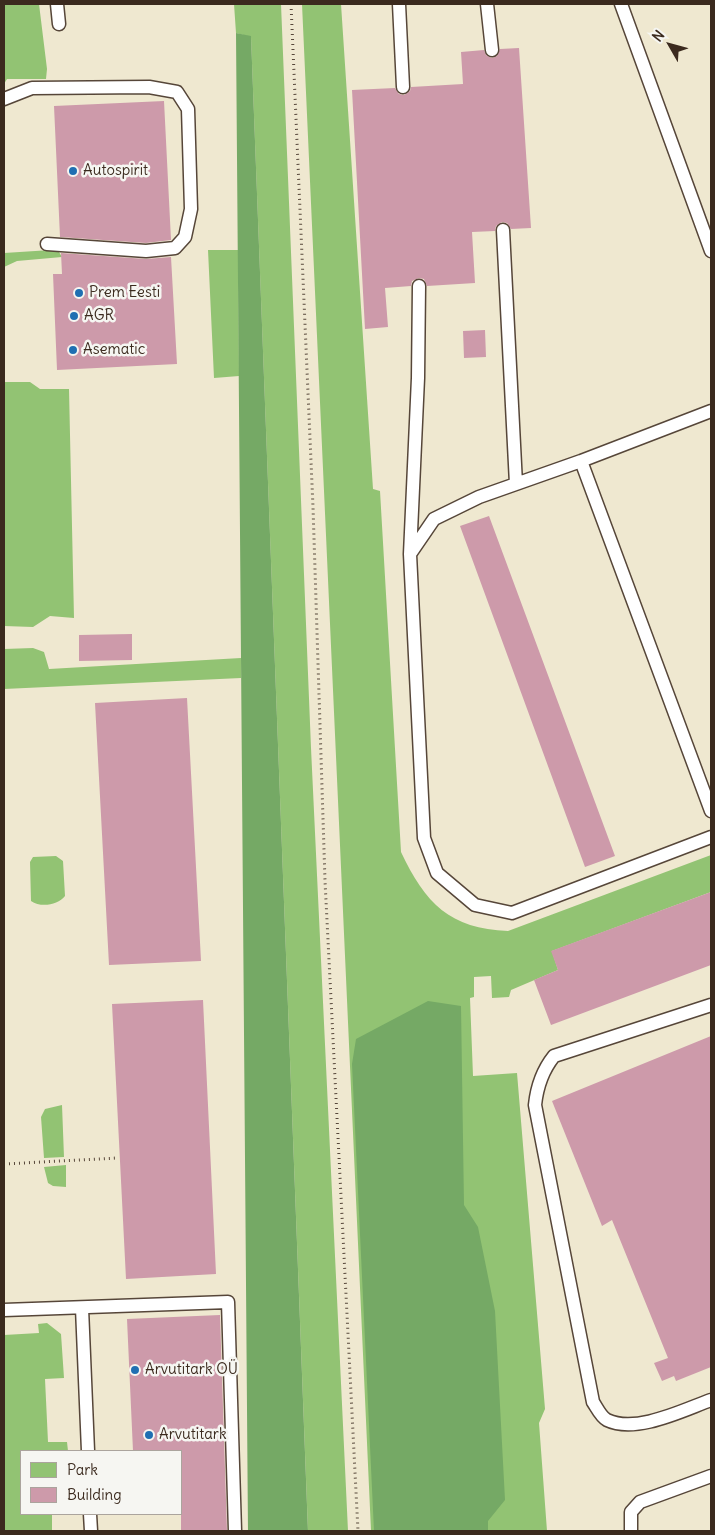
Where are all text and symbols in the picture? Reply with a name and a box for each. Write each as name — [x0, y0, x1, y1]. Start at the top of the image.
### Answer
north arrow — [645, 20, 695, 70]
text: N — [648, 26, 668, 45]
place label: Autospirit — [83, 162, 148, 180]
marker: Autospirit — [67, 165, 79, 177]
place label: Prem Eesti — [89, 284, 160, 302]
marker: Prem Eesti — [73, 287, 85, 299]
place label: AGR — [84, 307, 114, 325]
marker: AGR — [68, 310, 80, 322]
place label: Asematic — [83, 341, 145, 359]
marker: Asematic — [67, 344, 79, 356]
place label: Arvutitark OÜ — [145, 1361, 238, 1379]
marker: Arvutitark OÜ — [129, 1364, 141, 1376]
place label: Arvutitark — [159, 1426, 227, 1444]
marker: Arvutitark — [143, 1429, 155, 1441]
legend — [20, 1450, 182, 1515]
text: Park — [67, 1460, 98, 1479]
text: Building — [67, 1485, 122, 1504]

